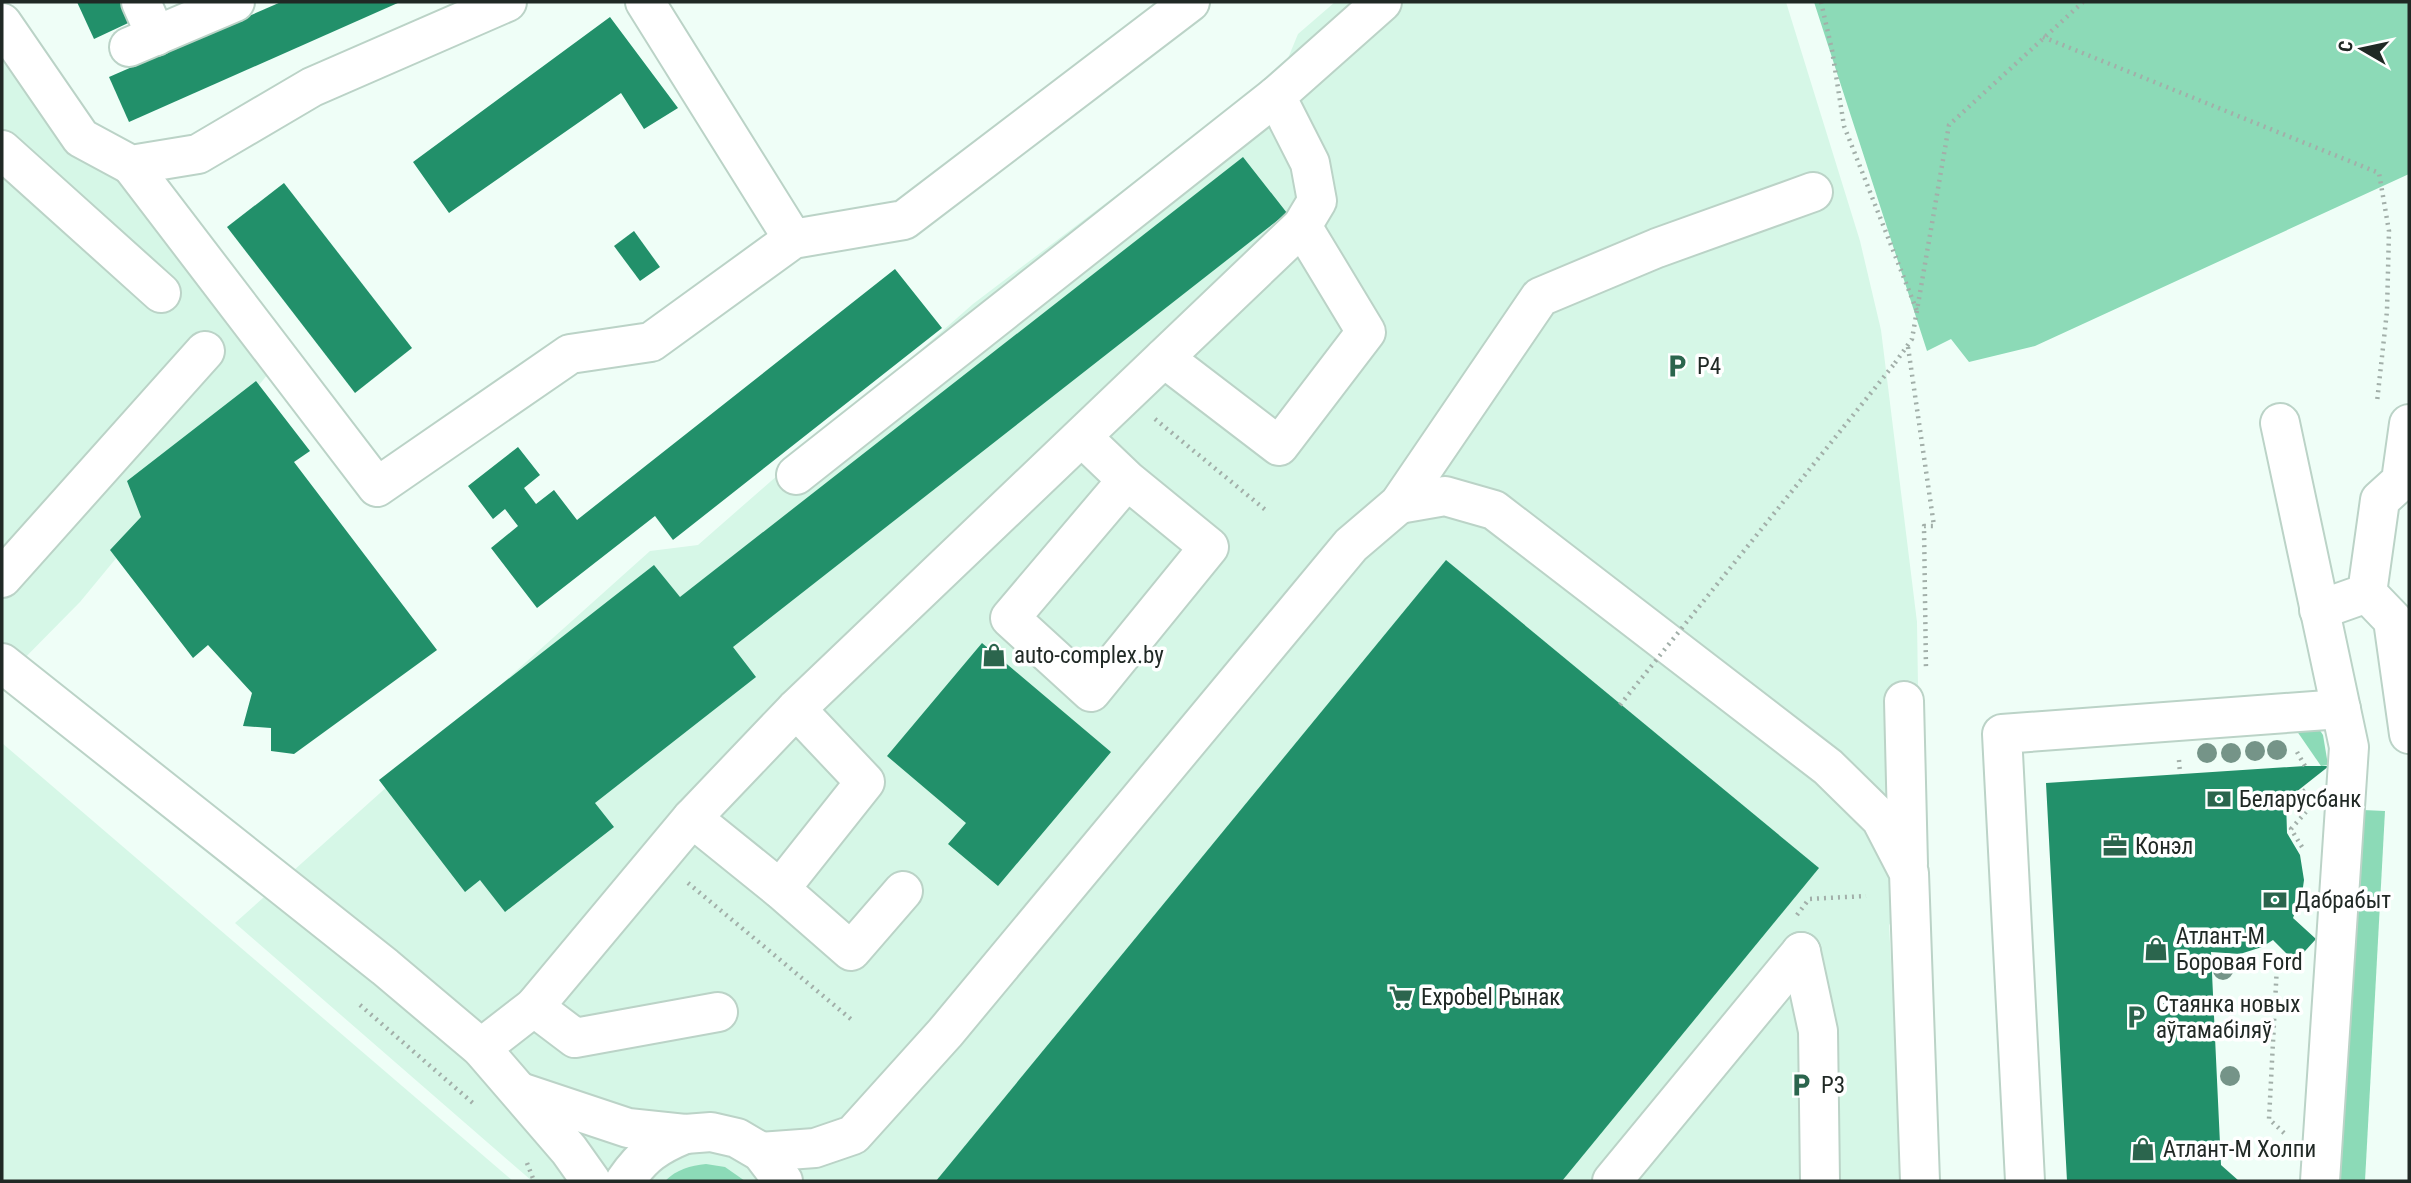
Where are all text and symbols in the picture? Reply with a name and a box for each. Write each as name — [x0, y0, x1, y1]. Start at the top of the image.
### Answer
north arrow — [2327, 14, 2397, 84]
text: С — [2333, 39, 2358, 54]
parking icon: P4 — [1663, 352, 1691, 380]
place label: P4 — [1697, 353, 1721, 380]
shop icon: auto-complex.by — [980, 641, 1008, 669]
place label: auto-complex.by — [1014, 642, 1164, 669]
bank icon: Беларусбанк — [2205, 785, 2233, 813]
place label: Беларусбанк — [2239, 786, 2361, 813]
office icon: Конэл — [2101, 832, 2129, 860]
place label: Конэл — [2135, 833, 2193, 860]
bank icon: Дабрабыт — [2261, 886, 2289, 914]
place label: Дабрабыт — [2295, 887, 2391, 914]
place label: Атлант-М Боровая Ford — [2176, 923, 2303, 976]
shop icon: Атлант-М Боровая Ford — [2142, 935, 2170, 963]
supermarket icon: Expobel Рынак — [1387, 983, 1415, 1011]
place label: Expobel Рынак — [1421, 984, 1560, 1011]
place label: Стаянка новых аўтамабіляў — [2156, 991, 2300, 1044]
parking icon: Стаянка новых аўтамабіляў — [2122, 1003, 2150, 1031]
parking icon: P3 — [1787, 1071, 1815, 1099]
place label: P3 — [1821, 1072, 1845, 1099]
shop icon: Атлант-М Холпи — [2129, 1135, 2157, 1163]
place label: Атлант-М Холпи — [2163, 1136, 2316, 1163]

